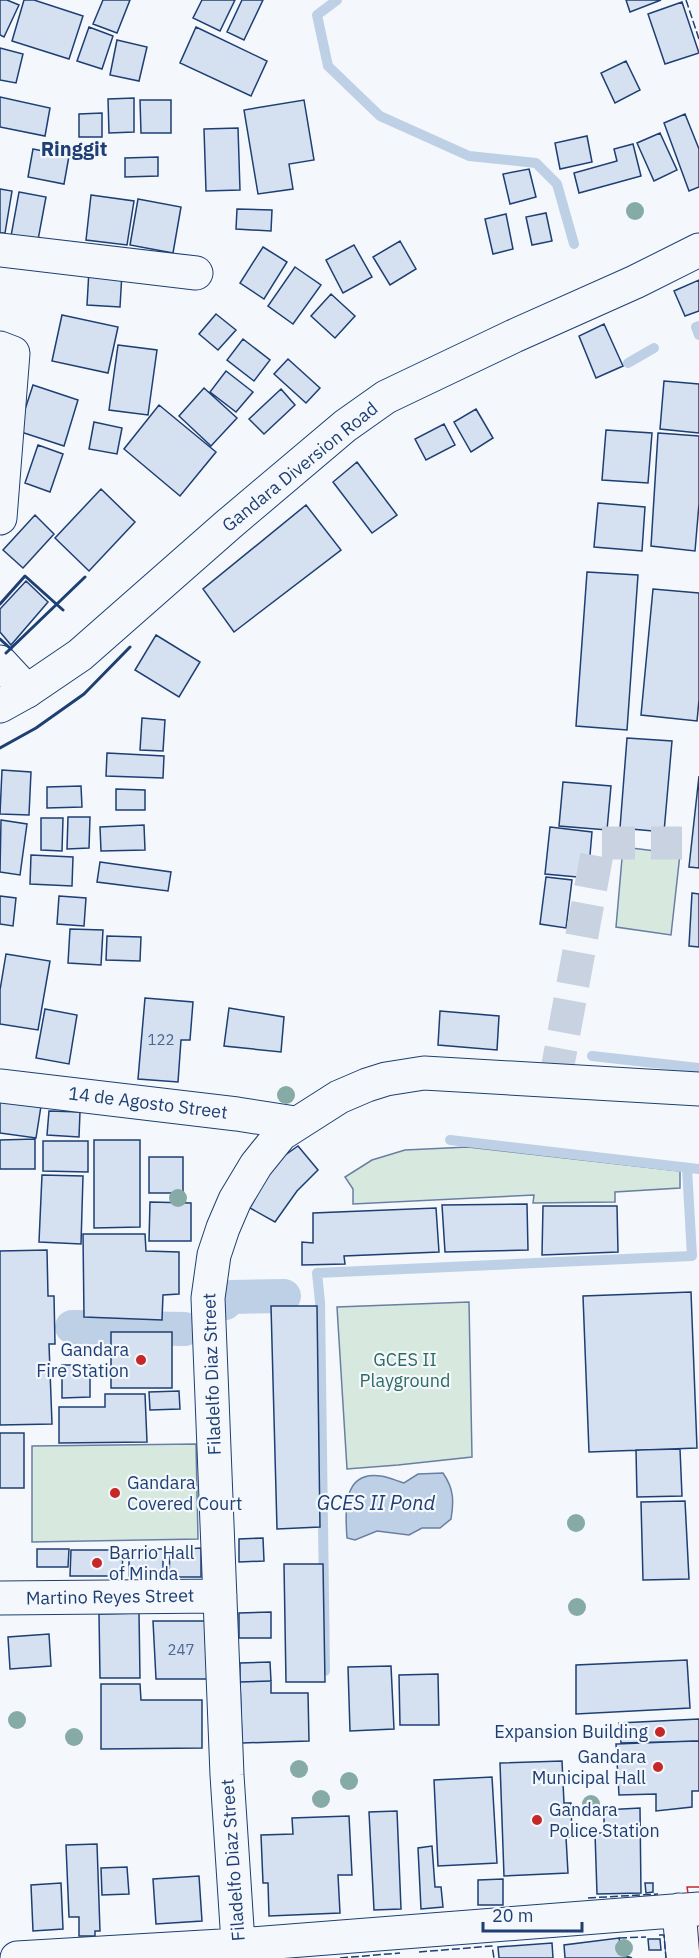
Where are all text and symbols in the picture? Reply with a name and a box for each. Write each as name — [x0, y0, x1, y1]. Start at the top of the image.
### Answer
district label: Ringgit — [41, 135, 107, 162]
street label: Gandara Diversion Road — [217, 397, 382, 537]
house number: 122 — [147, 1030, 175, 1049]
street label: 14 de Agosto Street — [67, 1081, 229, 1124]
street label: Filadelfo Diaz Street — [197, 1292, 226, 1456]
place label: Gandara Fire Station — [36, 1338, 129, 1382]
park label: GCES II Playground — [360, 1348, 450, 1392]
marker: Gandara Fire Station — [134, 1353, 148, 1367]
place label: Gandara Covered Court — [127, 1471, 242, 1515]
marker: Gandara Covered Court — [108, 1486, 122, 1500]
water label: GCES II Pond — [317, 1489, 436, 1516]
place label: Barrio Hall of Minda — [109, 1541, 195, 1585]
marker: Barrio Hall of Minda — [90, 1556, 104, 1570]
street label: Martino Reyes Street — [26, 1584, 194, 1609]
house number: 247 — [167, 1640, 195, 1659]
place label: Expansion Building — [494, 1720, 648, 1743]
marker: Expansion Building — [653, 1725, 667, 1739]
place label: Gandara Municipal Hall — [532, 1745, 646, 1789]
marker: Gandara Municipal Hall — [651, 1760, 665, 1774]
street label: Filadelfo Diaz Street — [215, 1778, 250, 1942]
place label: Gandara Police Station — [549, 1798, 660, 1842]
marker: Gandara Police Station — [530, 1813, 544, 1827]
scale bar — [483, 1895, 582, 1933]
text: 20 m — [492, 1904, 534, 1927]

